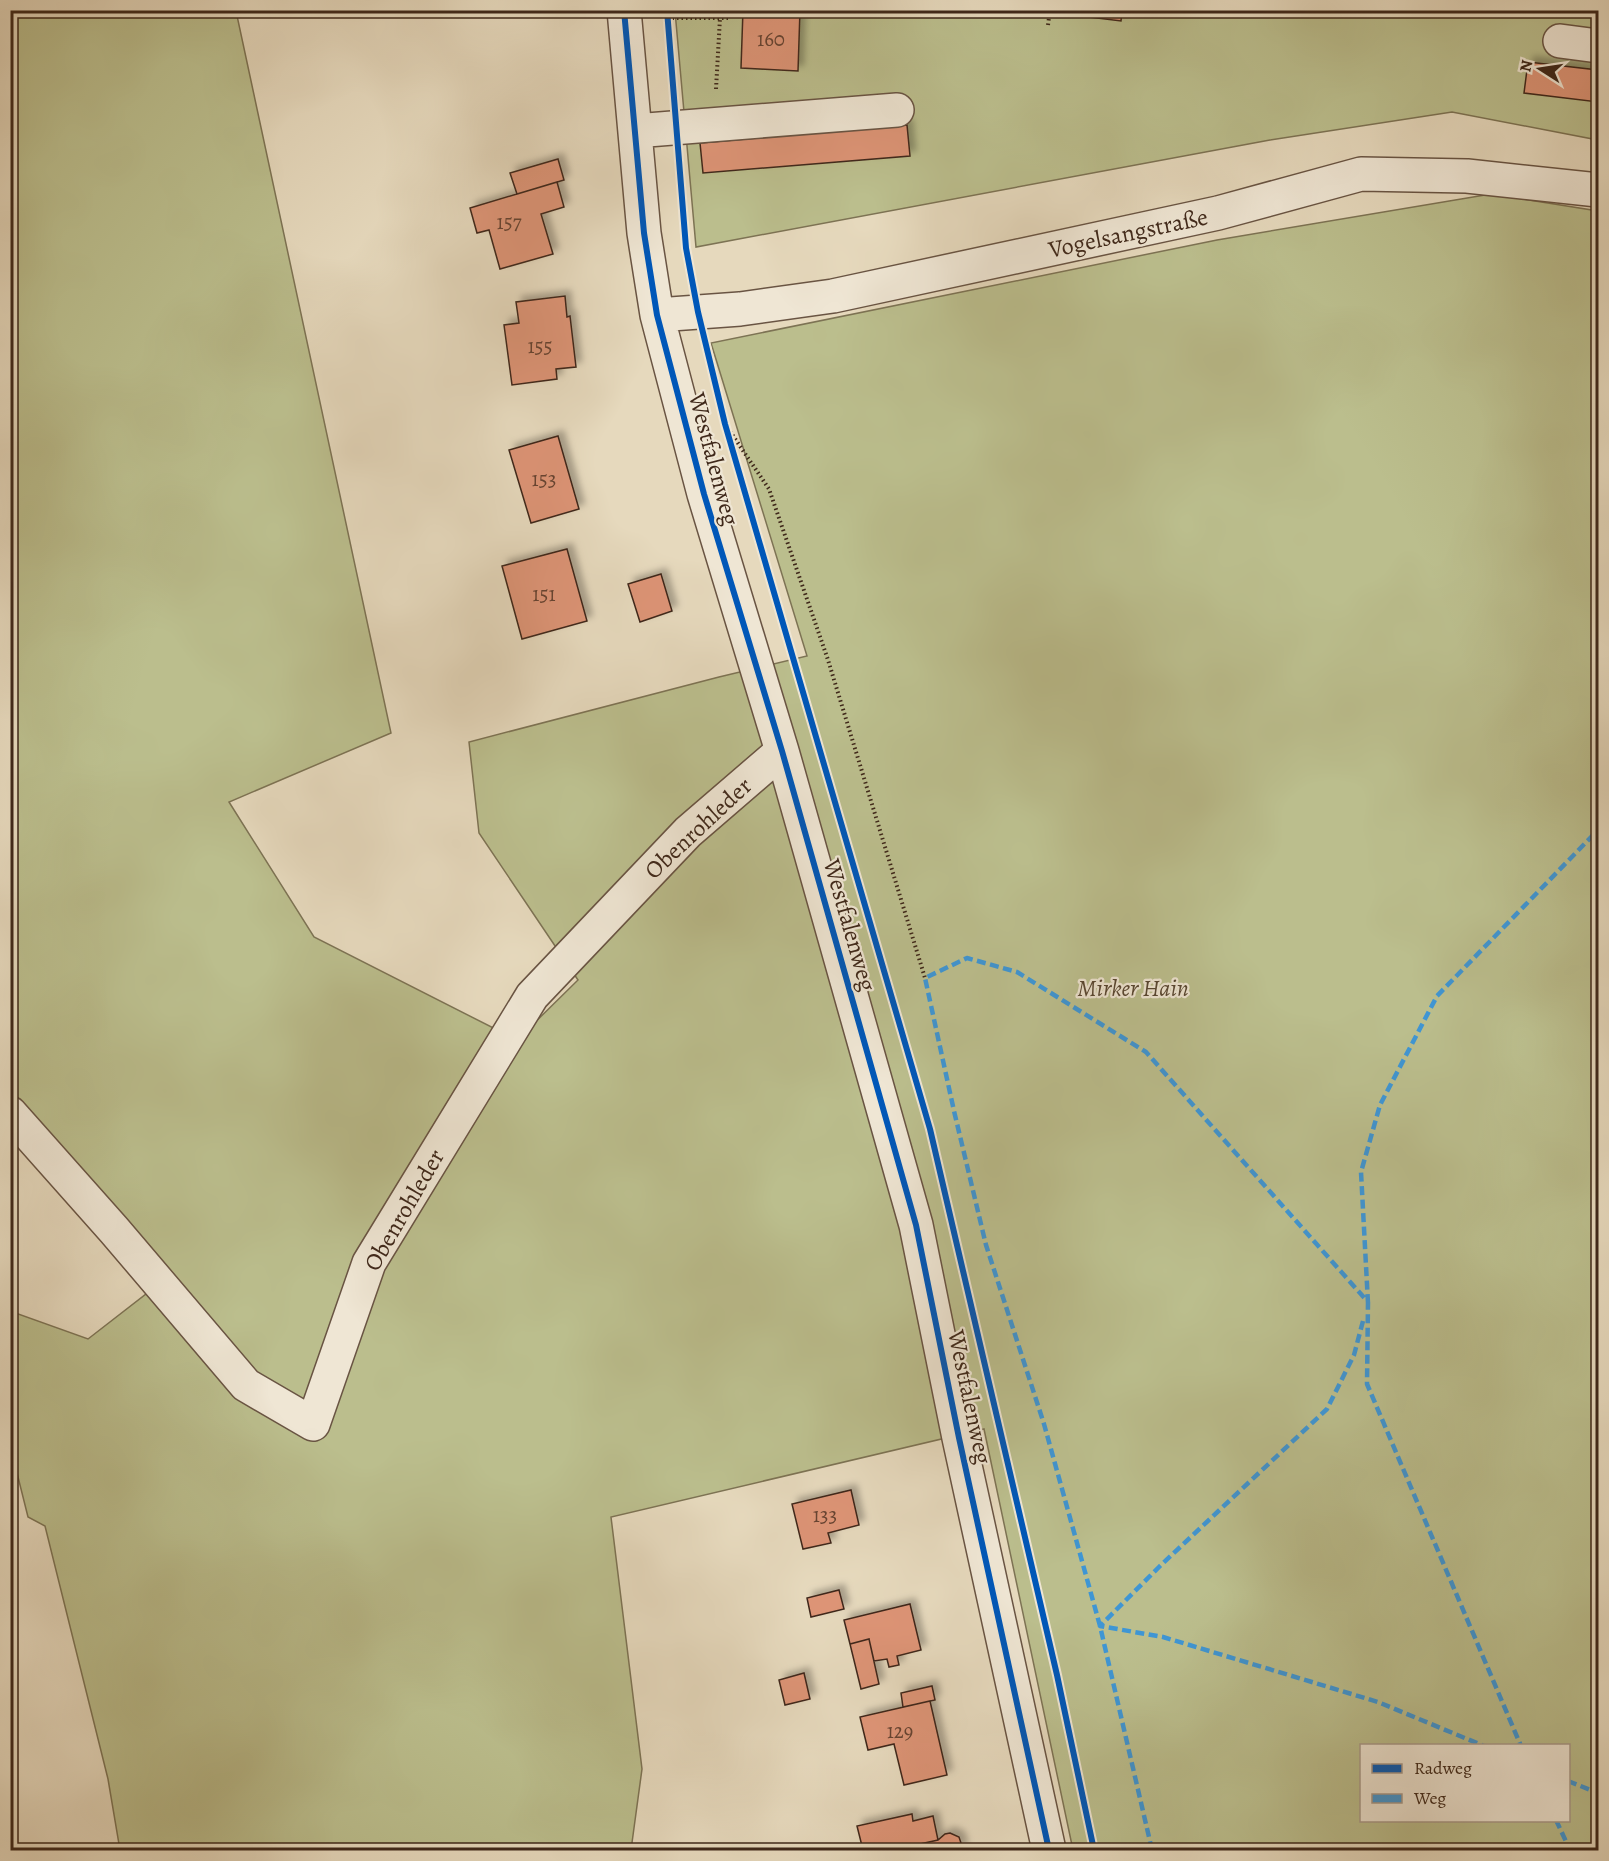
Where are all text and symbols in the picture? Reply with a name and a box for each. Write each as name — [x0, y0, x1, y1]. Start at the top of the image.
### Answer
house number: 160 — [757, 25, 785, 53]
north arrow — [1510, 39, 1570, 99]
text: N — [1514, 58, 1538, 74]
street label: Vogelsangstraße — [1044, 201, 1211, 266]
house number: 157 — [496, 208, 522, 236]
house number: 155 — [527, 332, 553, 360]
street label: Westfalenweg — [681, 388, 747, 529]
house number: 153 — [532, 465, 556, 493]
house number: 151 — [532, 580, 556, 608]
street label: Obenrohleder — [637, 770, 759, 886]
street label: Westfalenweg — [816, 854, 884, 995]
park label: Mirker Hain — [1077, 972, 1189, 1004]
street label: Obenrohleder — [356, 1143, 452, 1277]
street label: Westfalenweg — [940, 1326, 1000, 1467]
house number: 133 — [813, 1501, 837, 1529]
house number: 129 — [887, 1717, 913, 1745]
legend — [1360, 1744, 1570, 1822]
text: Radweg — [1414, 1756, 1472, 1780]
text: Weg — [1413, 1786, 1446, 1810]

